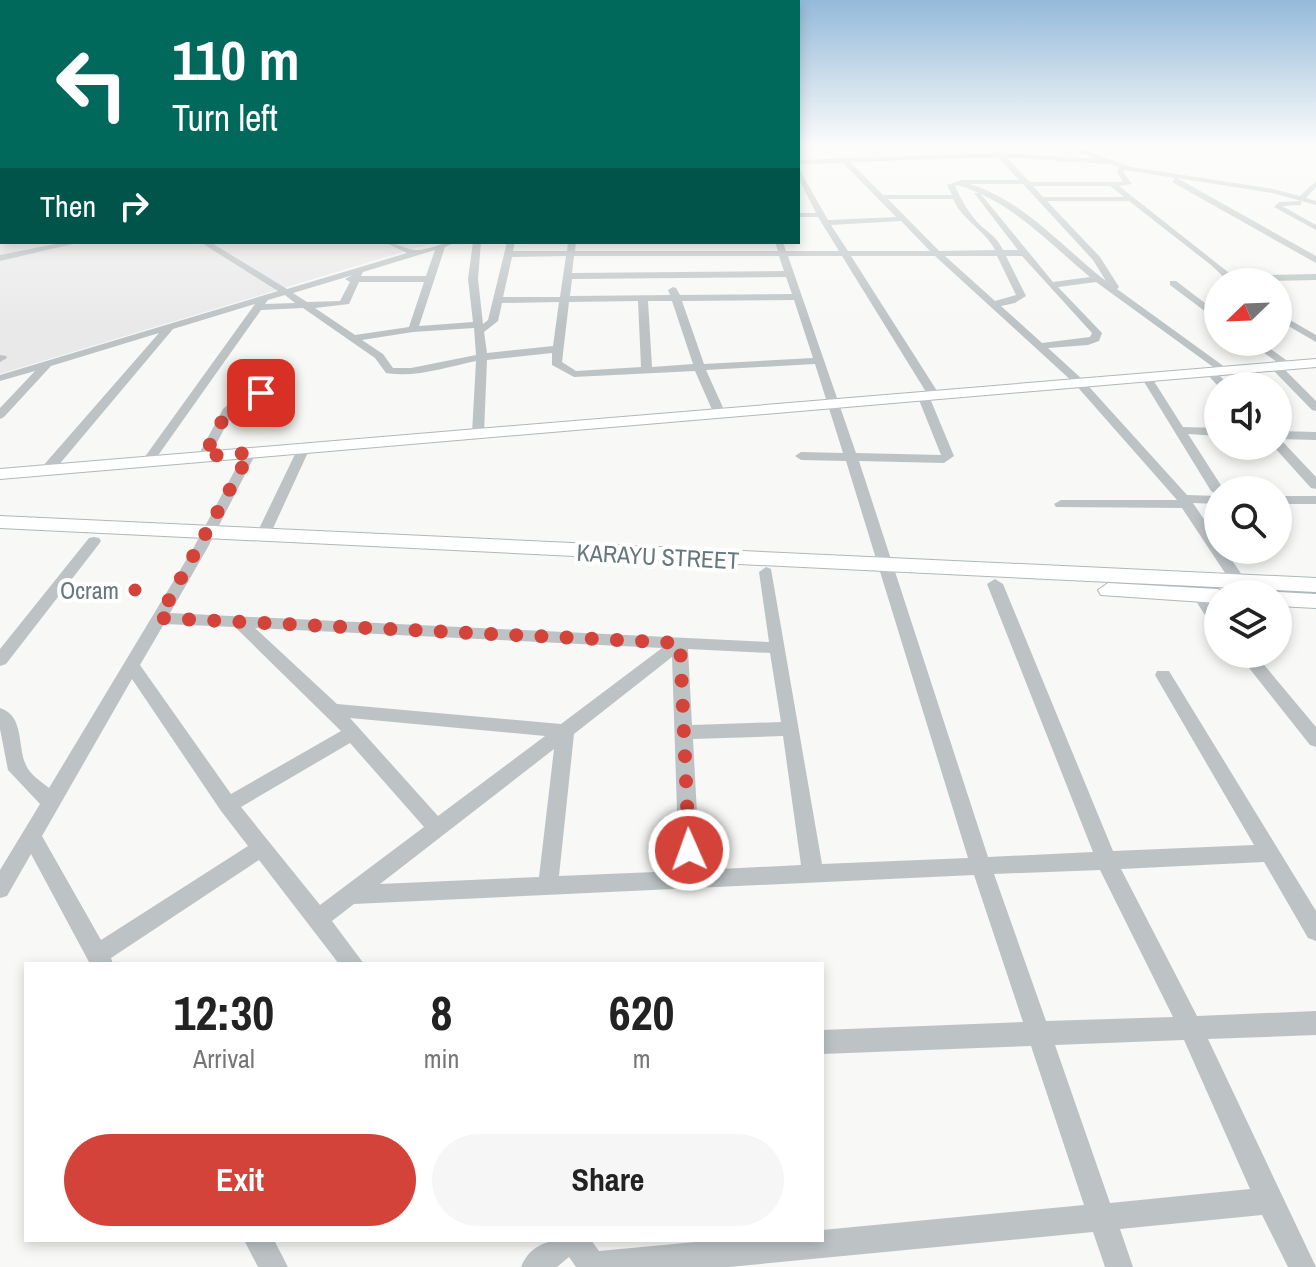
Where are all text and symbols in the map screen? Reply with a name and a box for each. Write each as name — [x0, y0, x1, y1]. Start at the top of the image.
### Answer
text: 110 m — [172, 22, 300, 97]
icon: left — [40, 32, 144, 136]
text: Turn left — [172, 94, 278, 142]
icon: right — [112, 184, 156, 228]
text: Then — [40, 186, 96, 226]
north arrow — [1204, 268, 1292, 356]
map controls — [1204, 268, 1292, 668]
pin — [227, 359, 295, 427]
icon: arrive — [239, 371, 283, 415]
button: sound — [1204, 372, 1292, 460]
button: search — [1204, 476, 1292, 564]
street label: KARAYU STREET — [576, 536, 740, 576]
place label: Ocram — [60, 574, 119, 606]
button: layers — [1204, 580, 1292, 668]
marker: Ocram — [126, 581, 144, 599]
position arrow — [647, 808, 731, 892]
text: 12:30 — [174, 980, 274, 1045]
text: 8 — [431, 980, 452, 1045]
text: 620 — [609, 980, 674, 1045]
text: Arrival — [193, 1041, 255, 1076]
text: min — [424, 1041, 459, 1076]
text: m — [633, 1041, 651, 1076]
button: Exit — [64, 1134, 416, 1226]
button: Share — [432, 1134, 784, 1226]

